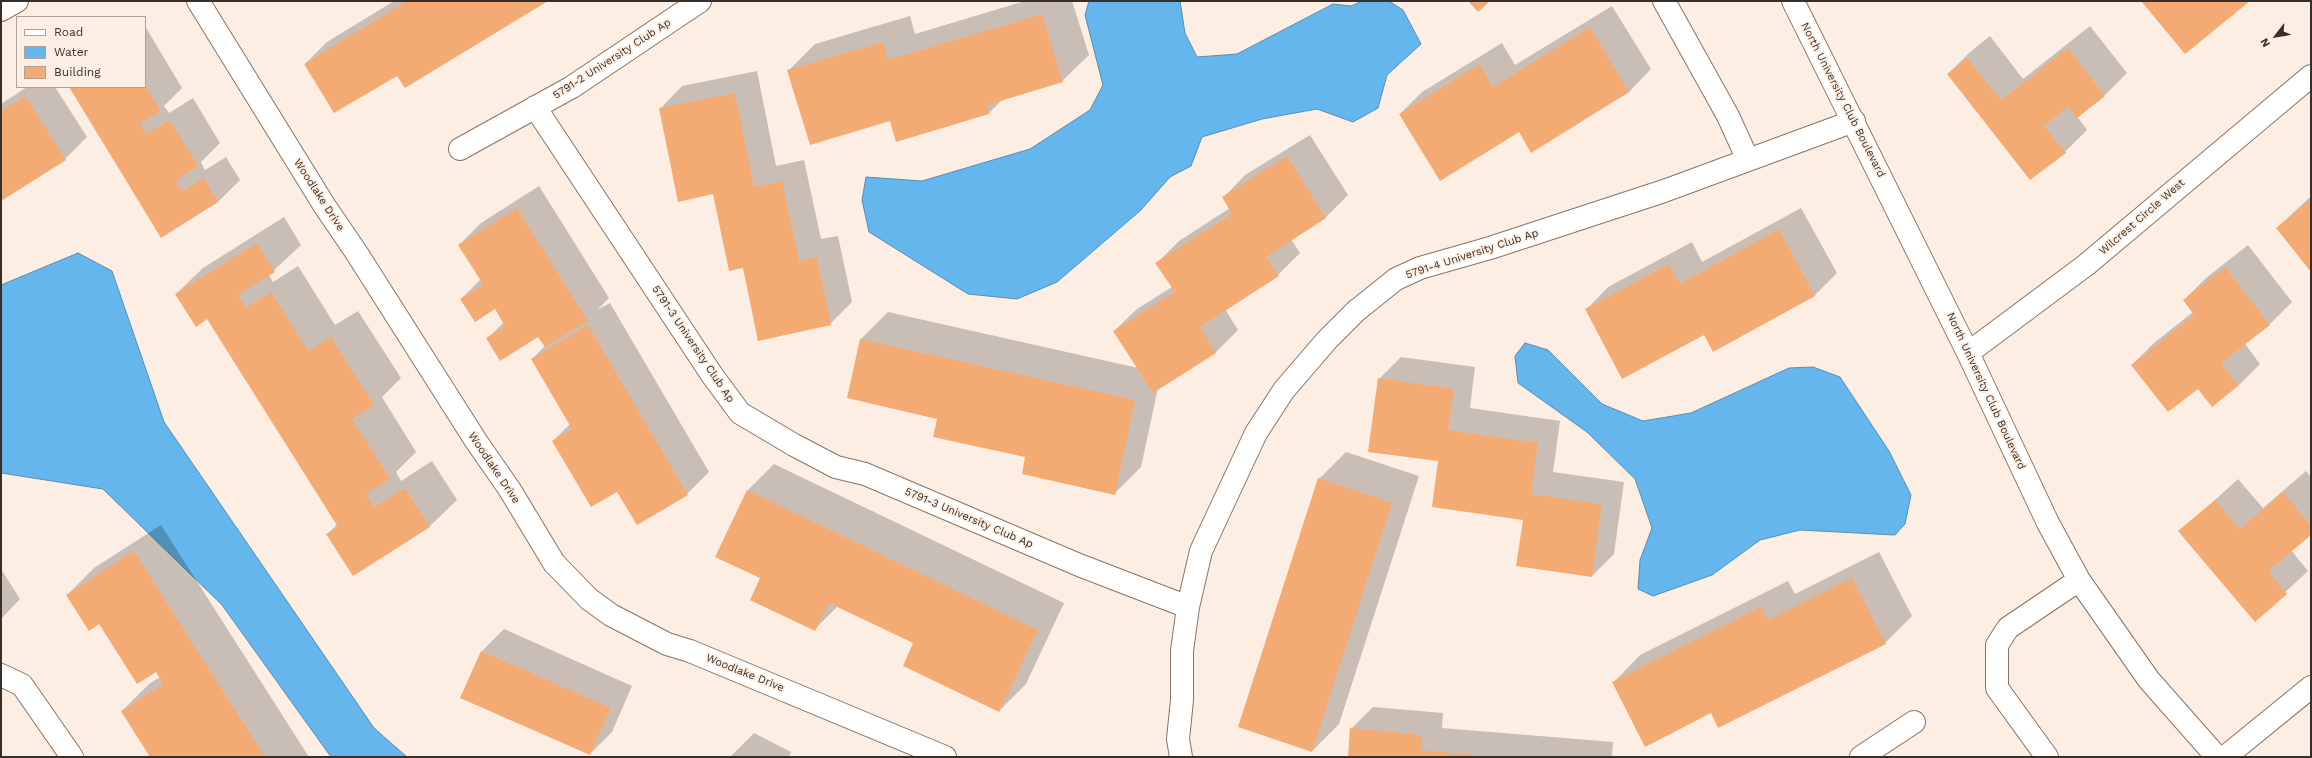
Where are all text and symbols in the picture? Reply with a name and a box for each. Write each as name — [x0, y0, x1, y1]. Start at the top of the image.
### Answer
legend — [16, 16, 146, 88]
street label: 5791-2 University Club Ap — [551, 16, 673, 102]
north arrow — [2256, 16, 2296, 56]
street label: North University Club Boulevard — [1798, 20, 1888, 180]
text: Road — [54, 25, 83, 39]
text: N — [2258, 36, 2273, 49]
text: Water — [54, 45, 88, 59]
text: Building — [54, 65, 101, 79]
street label: Woodlake Drive — [291, 156, 347, 234]
street label: Wilcrest Circle West — [2096, 176, 2188, 258]
street label: 5791-4 University Club Ap — [1404, 226, 1540, 282]
street label: 5791-3 University Club Ap — [649, 283, 737, 405]
street label: North University Club Boulevard — [1944, 310, 2028, 472]
street label: Woodlake Drive — [465, 430, 523, 506]
street label: 5791-3 University Club Ap — [903, 485, 1035, 551]
street label: Woodlake Drive — [704, 651, 786, 695]

